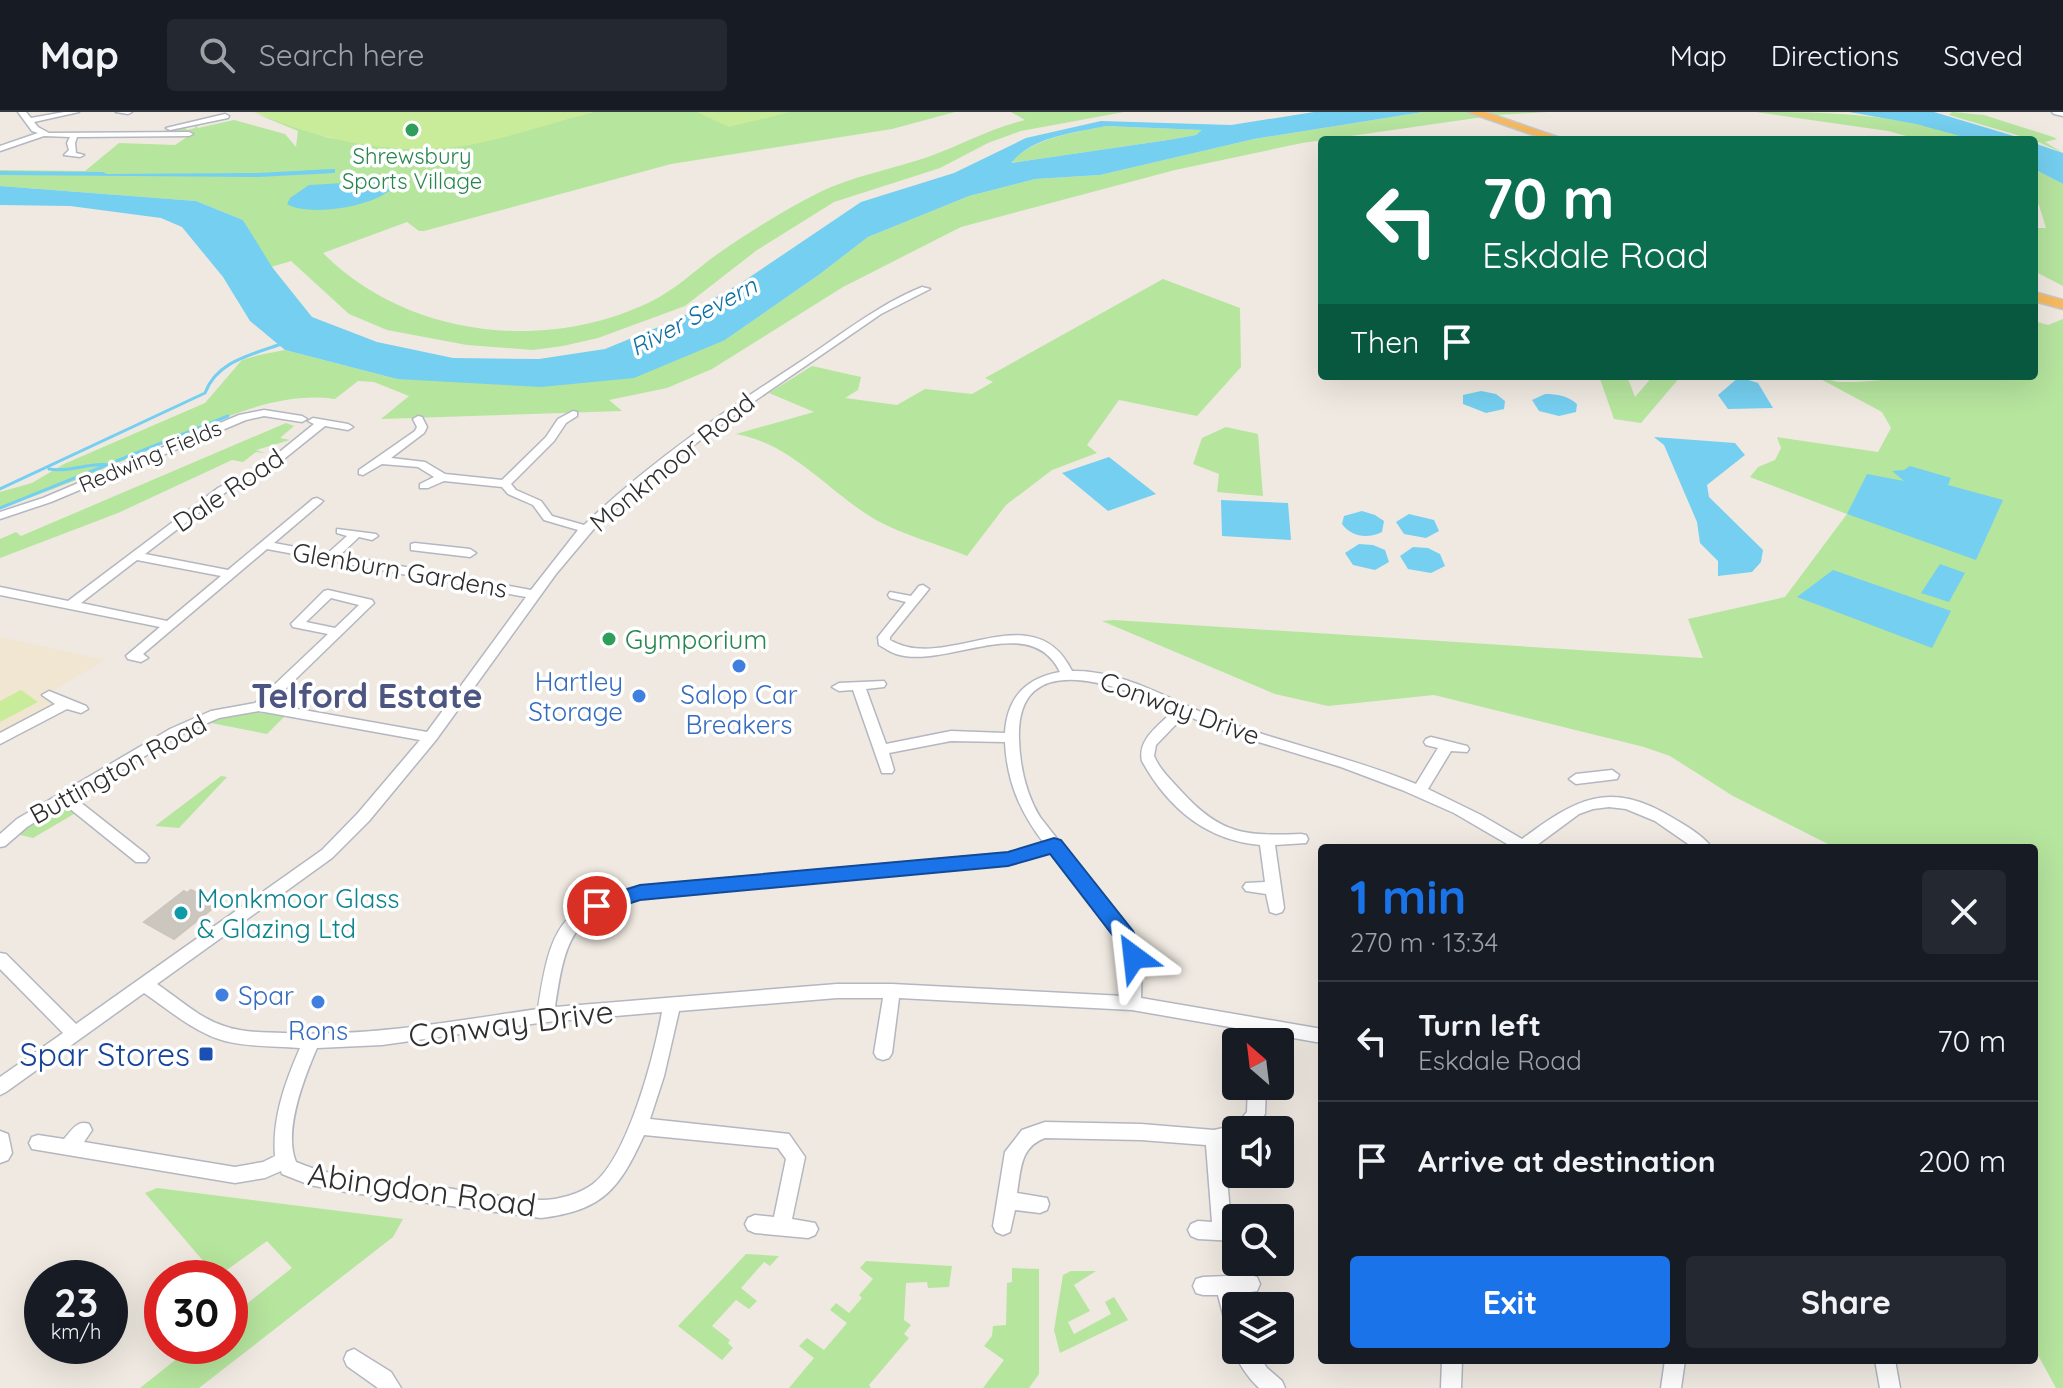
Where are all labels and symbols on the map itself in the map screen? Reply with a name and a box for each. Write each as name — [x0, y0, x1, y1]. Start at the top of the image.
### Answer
marker: Shrewsbury Sports Village — [403, 121, 421, 139]
place label: Shrewsbury Sports Village — [342, 142, 482, 195]
water label: River Severn — [624, 270, 763, 362]
street label: Monkmoor Road — [583, 385, 761, 539]
street label: Redwing Fields — [74, 413, 226, 499]
street label: Dale Road — [166, 441, 290, 539]
street label: Glenburn Gardens — [290, 535, 510, 605]
place label: Gymporium — [625, 623, 767, 656]
marker: Gymporium — [600, 630, 618, 648]
marker: Salop Car Breakers — [730, 657, 748, 675]
street label: Conway Drive — [1096, 664, 1264, 752]
place label: Hartley Storage — [528, 665, 623, 728]
district label: Telford Estate — [251, 674, 483, 717]
place label: Salop Car Breakers — [680, 678, 798, 741]
marker: Hartley Storage — [630, 687, 648, 705]
street label: Buttington Road — [24, 707, 212, 831]
pin — [563, 872, 631, 940]
place label: Monkmoor Glass & Glazing Ltd — [197, 882, 400, 945]
marker: Monkmoor Glass & Glazing Ltd — [172, 904, 190, 922]
position arrow — [1092, 915, 1176, 999]
place label: Spar — [238, 979, 294, 1012]
marker: Spar — [213, 986, 231, 1004]
street label: Conway Drive — [406, 991, 616, 1055]
marker: Rons — [309, 993, 327, 1011]
place label: Rons — [288, 1014, 348, 1047]
north arrow — [1222, 1028, 1294, 1100]
place label: Spar Stores — [19, 1034, 190, 1074]
marker: Spar Stores — [197, 1045, 215, 1063]
street label: Abingdon Road — [305, 1153, 539, 1225]
speed limit sign: 30 — [144, 1260, 248, 1364]

